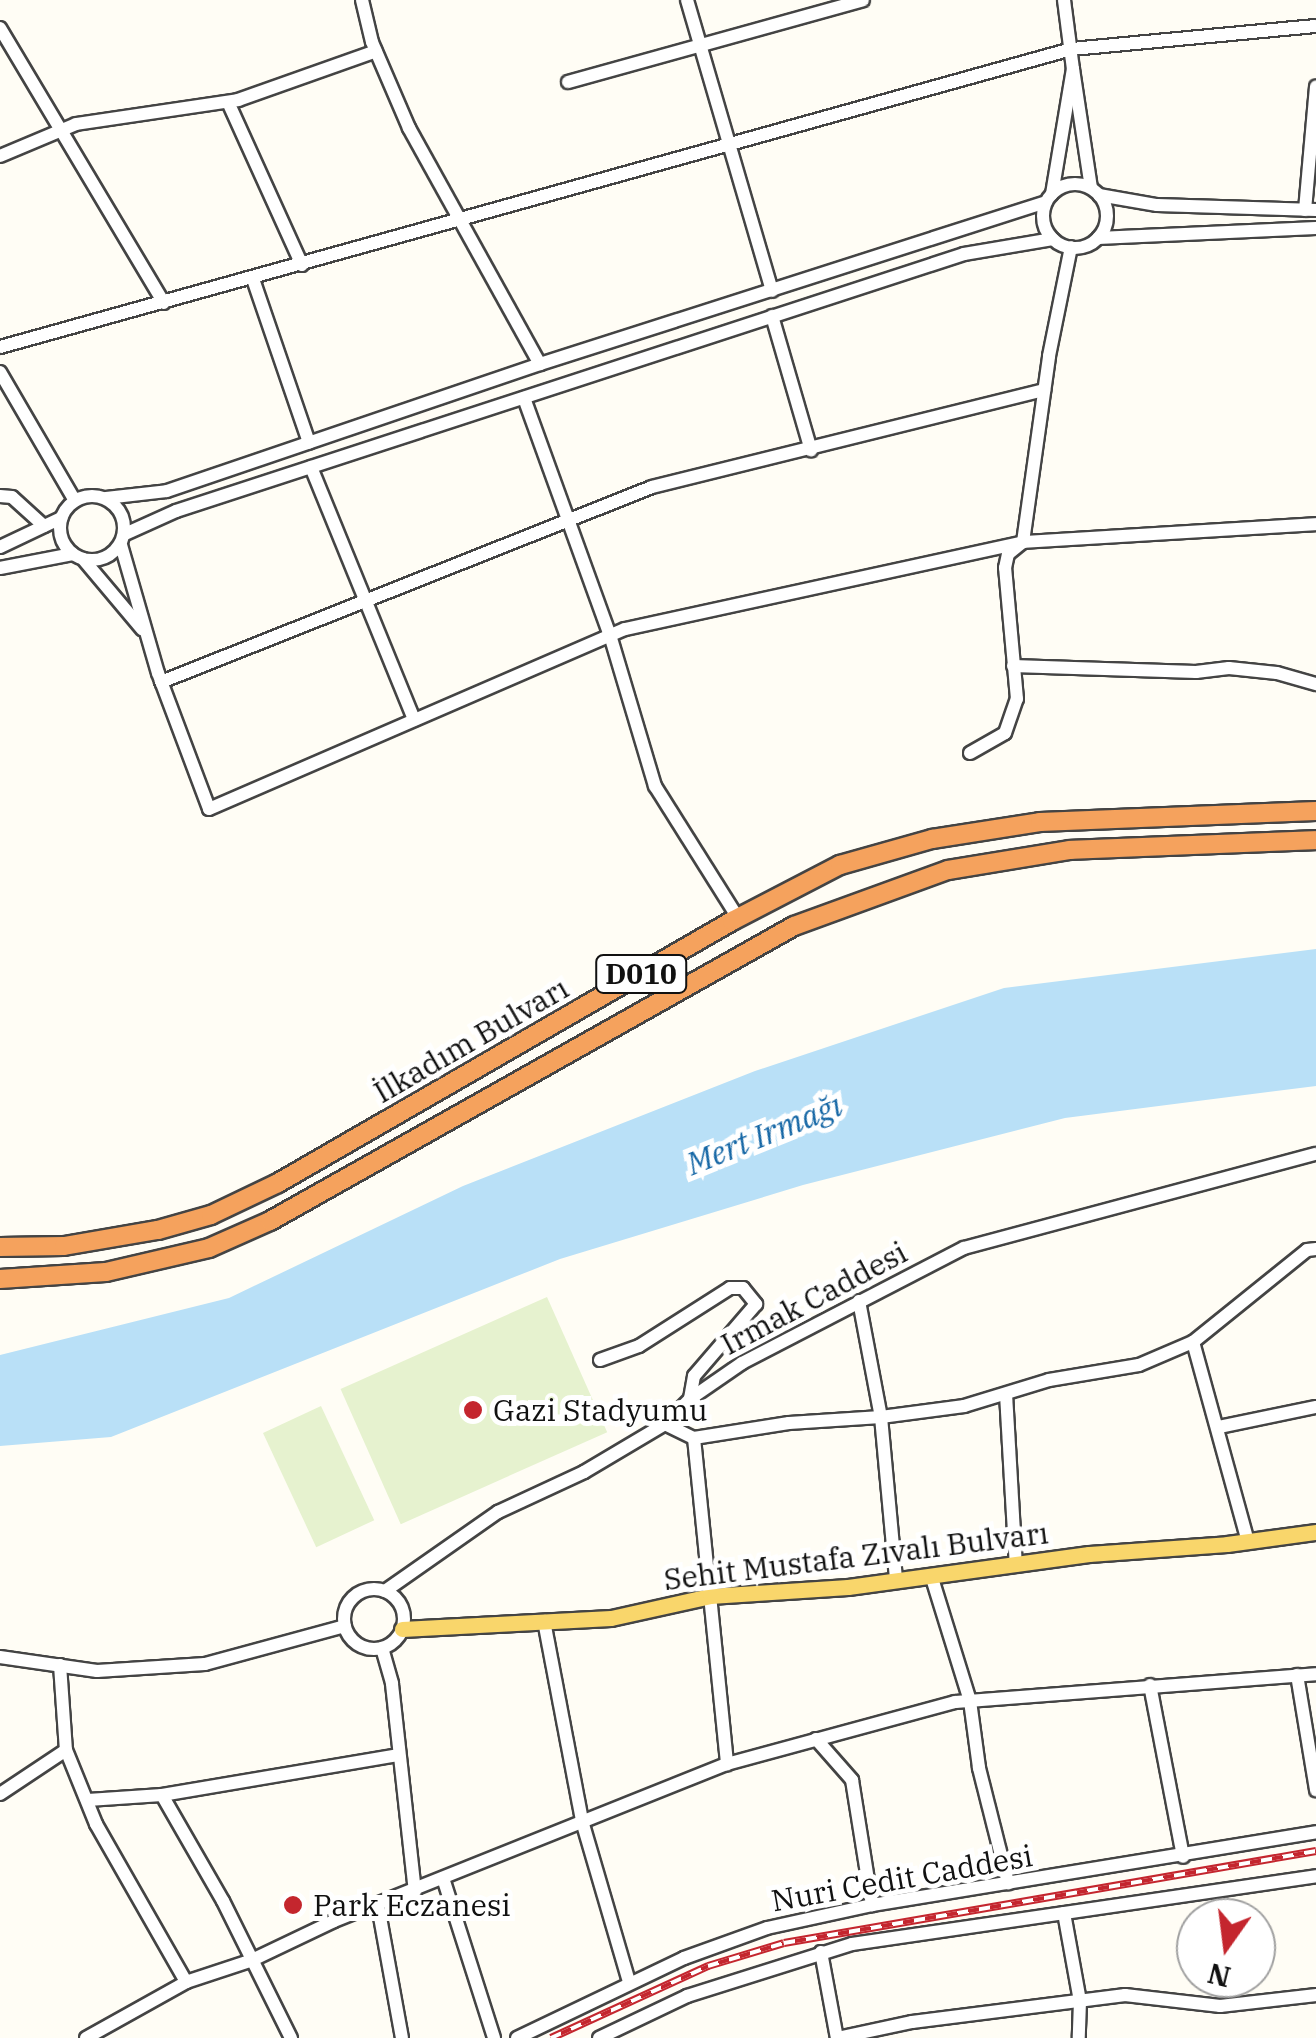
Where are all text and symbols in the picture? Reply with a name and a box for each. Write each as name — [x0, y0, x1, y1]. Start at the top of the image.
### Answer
road number: D010 — [594, 951, 688, 997]
street label: İlkadım Bulvarı — [367, 970, 575, 1110]
water label: Mert Irmağı — [680, 1085, 848, 1183]
street label: Irmak Caddesi — [715, 1234, 913, 1362]
place label: Gazi Stadyumu — [493, 1392, 708, 1428]
marker: Gazi Stadyumu — [462, 1399, 484, 1421]
street label: Sehit Mustafa Zıvalı Bulvarı — [662, 1515, 1050, 1597]
street label: Nuri Cedit Caddesi — [769, 1837, 1035, 1919]
place label: Park Eczanesi — [313, 1887, 511, 1923]
marker: Park Eczanesi — [282, 1894, 304, 1916]
north arrow — [1176, 1898, 1276, 1998]
text: N — [1204, 1955, 1234, 1996]

